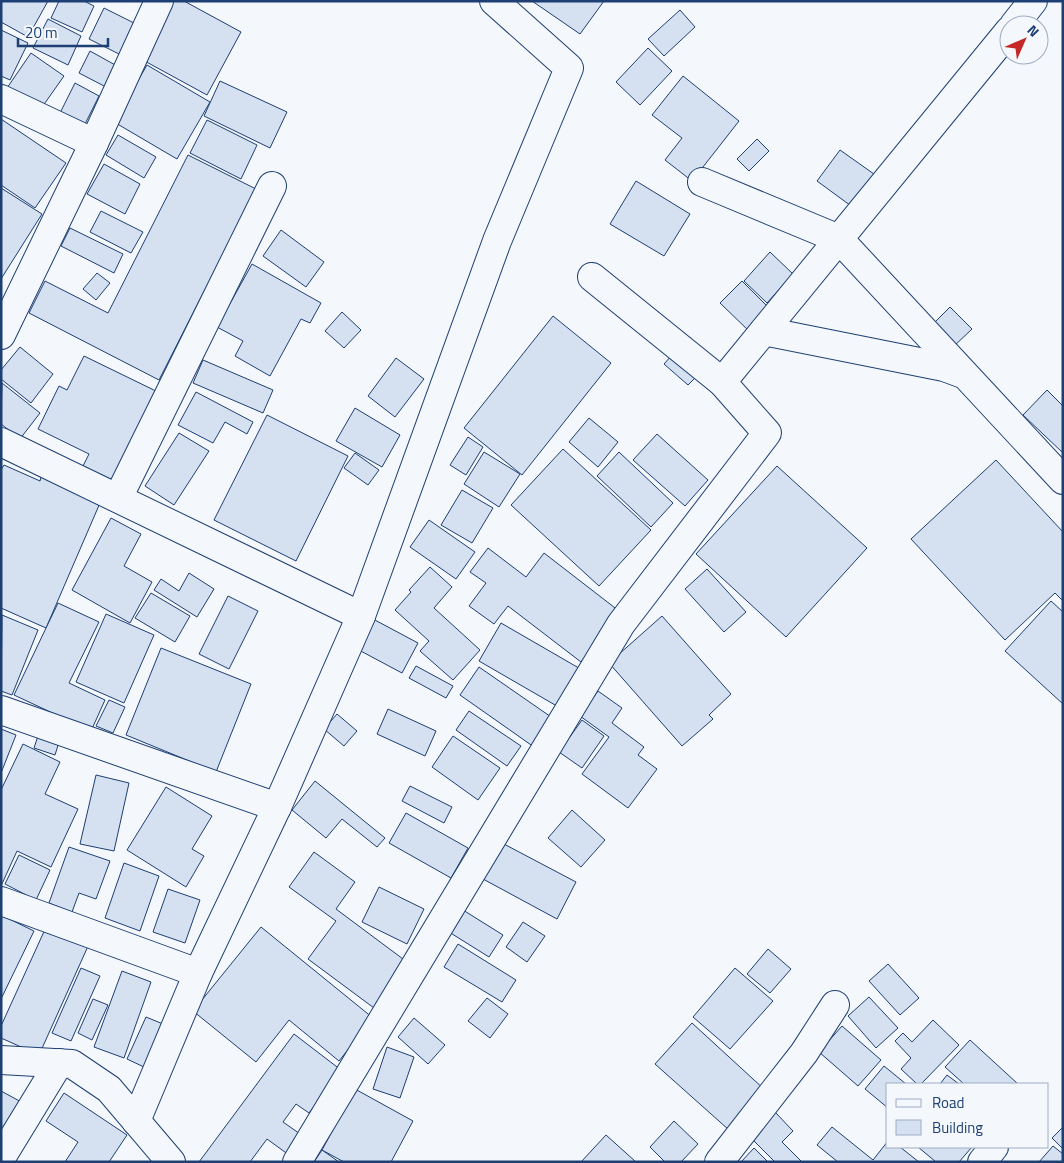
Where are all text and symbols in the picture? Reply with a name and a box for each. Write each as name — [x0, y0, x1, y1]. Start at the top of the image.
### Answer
scale bar — [18, 15, 108, 47]
north arrow — [999, 15, 1049, 65]
text: N — [1023, 20, 1044, 41]
text: 20 m — [25, 21, 58, 44]
legend — [886, 1083, 1049, 1148]
text: Road — [932, 1091, 964, 1114]
text: Building — [932, 1116, 983, 1139]

